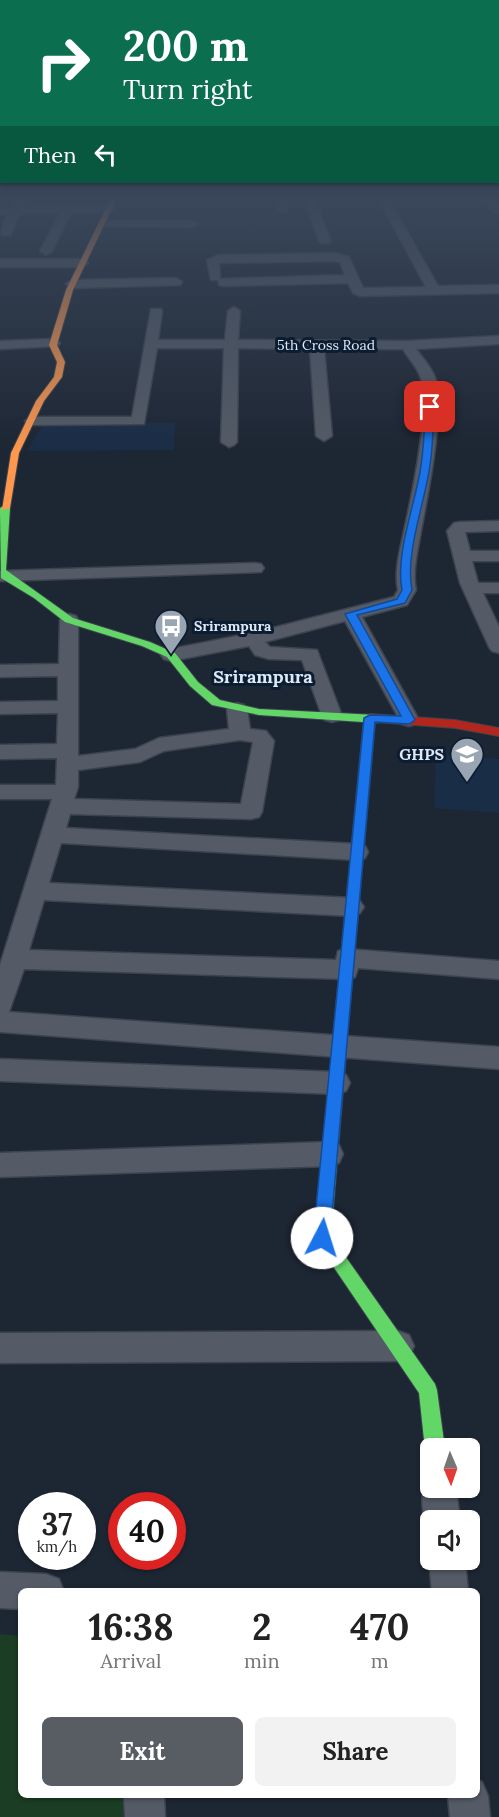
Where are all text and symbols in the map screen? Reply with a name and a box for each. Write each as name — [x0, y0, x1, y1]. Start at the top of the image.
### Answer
text: 200 m — [123, 19, 249, 73]
icon: right — [24, 24, 102, 102]
text: Turn right — [123, 72, 252, 106]
icon: left — [89, 138, 122, 171]
text: Then — [24, 141, 77, 169]
street label: 5th Cross Road — [277, 336, 375, 354]
pin — [404, 381, 455, 432]
icon: arrive — [413, 390, 446, 423]
bus stop icon: Srirampura — [153, 608, 189, 655]
place label: Srirampura — [194, 617, 272, 635]
district label: Srirampura — [213, 665, 313, 688]
school or university icon: GHPS — [449, 736, 485, 783]
place label: GHPS — [399, 744, 444, 764]
position arrow — [290, 1206, 354, 1270]
north arrow — [420, 1438, 480, 1498]
map controls — [420, 1438, 480, 1570]
speed limit sign: 40 — [108, 1492, 186, 1570]
text: 37 — [42, 1505, 72, 1543]
button: sound — [420, 1510, 480, 1570]
text: km/h — [37, 1537, 77, 1556]
text: 16:38 — [88, 1604, 174, 1650]
text: 2 — [252, 1604, 271, 1650]
text: 470 — [350, 1604, 410, 1650]
text: Arrival — [100, 1648, 162, 1673]
text: min — [244, 1648, 280, 1673]
text: m — [371, 1648, 389, 1673]
button: Exit — [42, 1717, 243, 1786]
button: Share — [255, 1717, 456, 1786]

